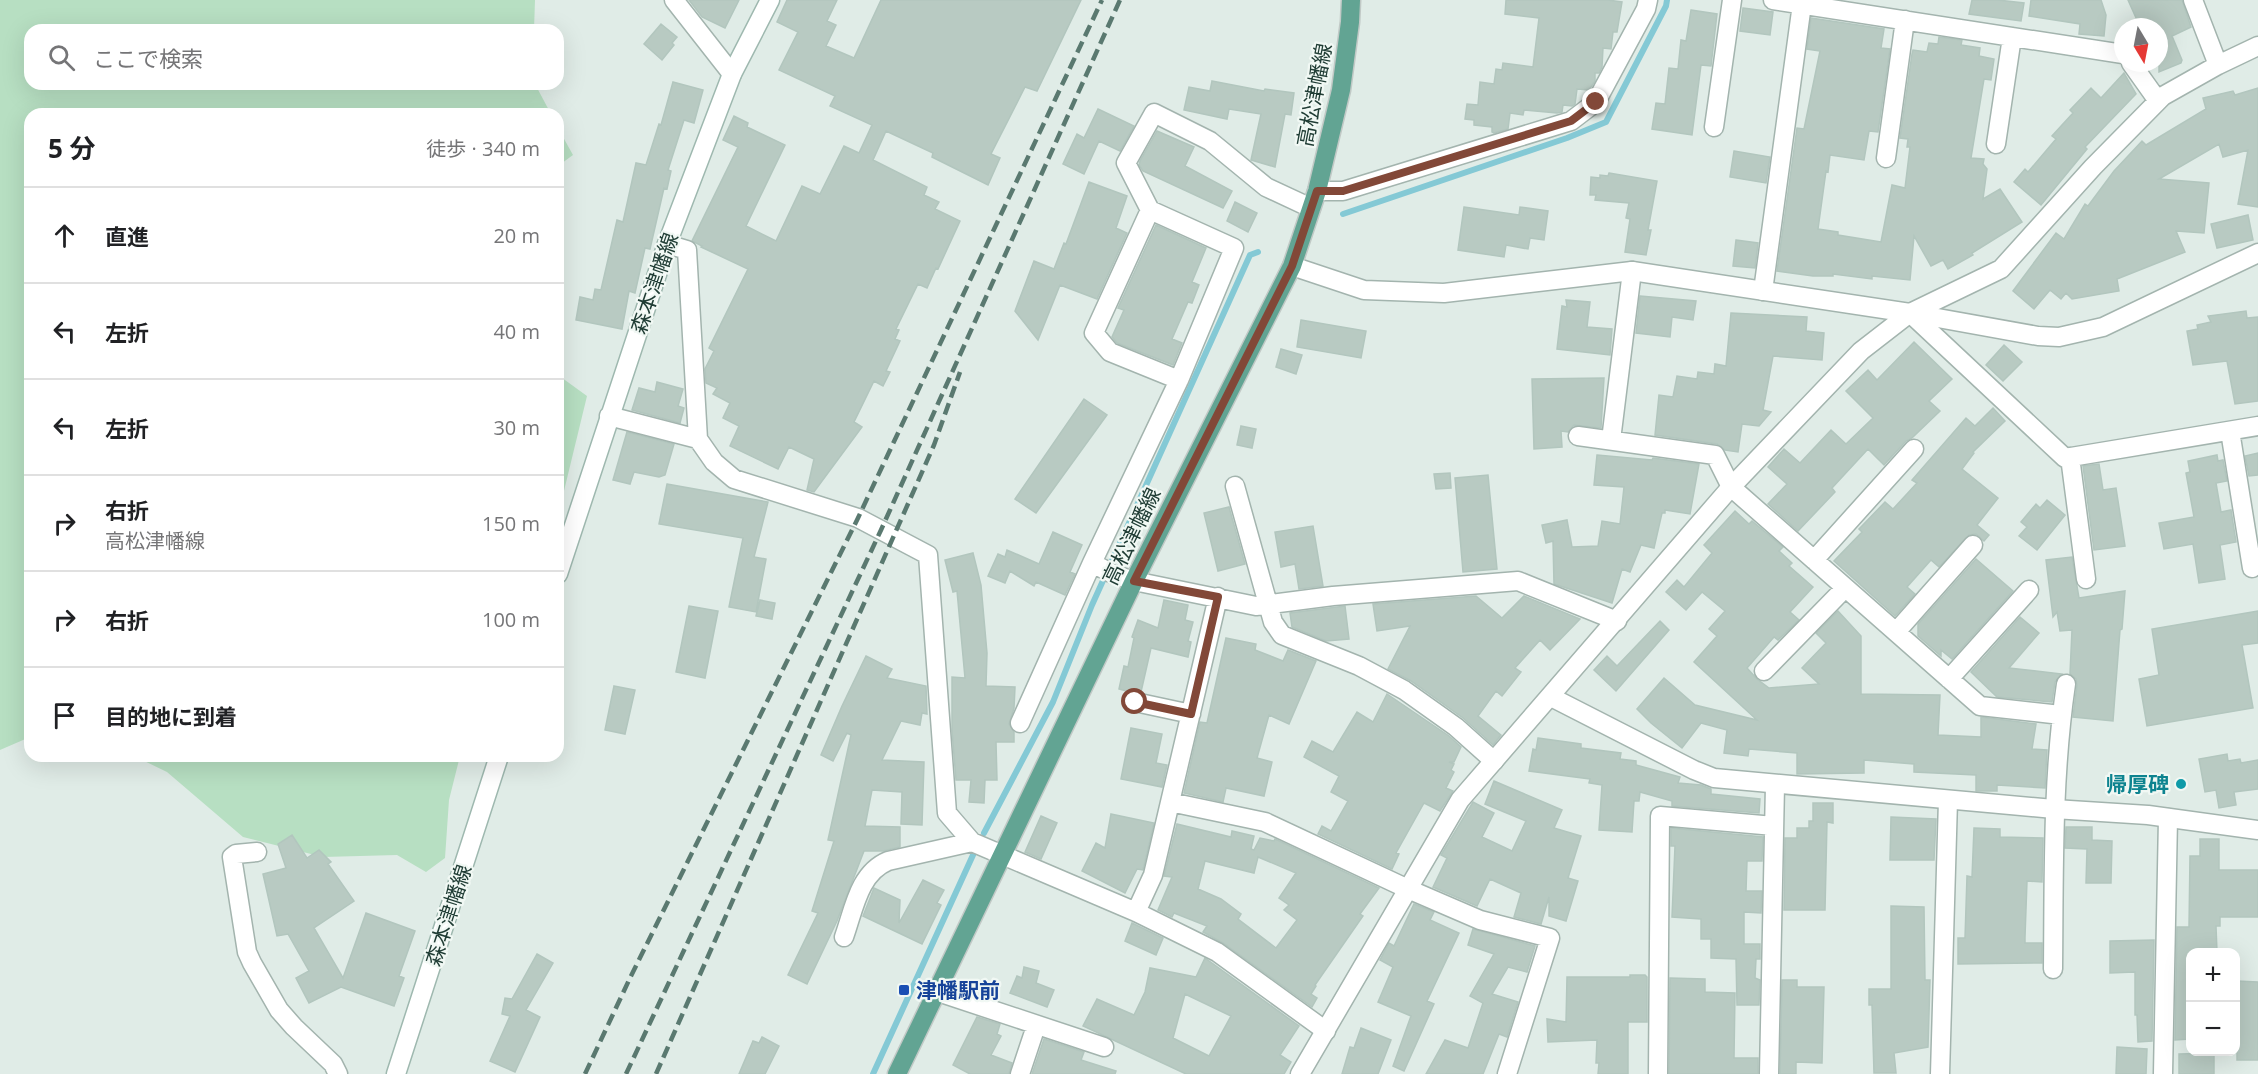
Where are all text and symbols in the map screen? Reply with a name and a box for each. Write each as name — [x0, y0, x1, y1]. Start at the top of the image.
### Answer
north arrow — [2114, 18, 2168, 72]
search box — [24, 24, 564, 90]
icon: search — [45, 41, 78, 74]
street label: 高松津幡線 — [1290, 41, 1338, 149]
text: ここで検索 — [93, 43, 203, 73]
route end — [1582, 88, 1608, 114]
text: 5 分 — [48, 130, 96, 166]
text: 徒歩 · 340 m — [426, 135, 540, 162]
icon: ahead — [48, 219, 81, 252]
text: 直進 — [105, 221, 149, 251]
text: 20 m — [493, 222, 540, 249]
street label: 森本津幡線 — [624, 229, 684, 337]
icon: left — [48, 315, 81, 348]
text: 左折 — [105, 317, 149, 347]
text: 40 m — [493, 318, 540, 345]
icon: left — [48, 411, 81, 444]
text: 左折 — [105, 413, 149, 443]
text: 30 m — [493, 414, 540, 441]
street label: 高松津幡線 — [1095, 483, 1167, 589]
text: 右折 — [105, 495, 149, 525]
icon: right — [48, 507, 81, 540]
text: 150 m — [482, 510, 540, 537]
text: 高松津幡線 — [105, 527, 205, 554]
icon: right — [48, 603, 81, 636]
text: 右折 — [105, 605, 149, 635]
text: 100 m — [482, 606, 540, 633]
route start — [1121, 688, 1147, 714]
icon: arrive — [48, 699, 81, 732]
text: 目的地に到着 — [105, 701, 237, 731]
place label: 帰厚碑 — [2106, 770, 2169, 798]
marker: 帰厚碑 — [2174, 777, 2188, 791]
street label: 森本津幡線 — [418, 861, 478, 969]
map controls — [2186, 948, 2240, 1056]
button: + — [2186, 948, 2240, 1002]
place label: 津幡駅前 — [916, 976, 1000, 1004]
marker: 津幡駅前 — [897, 983, 911, 997]
button: − — [2186, 1002, 2240, 1056]

